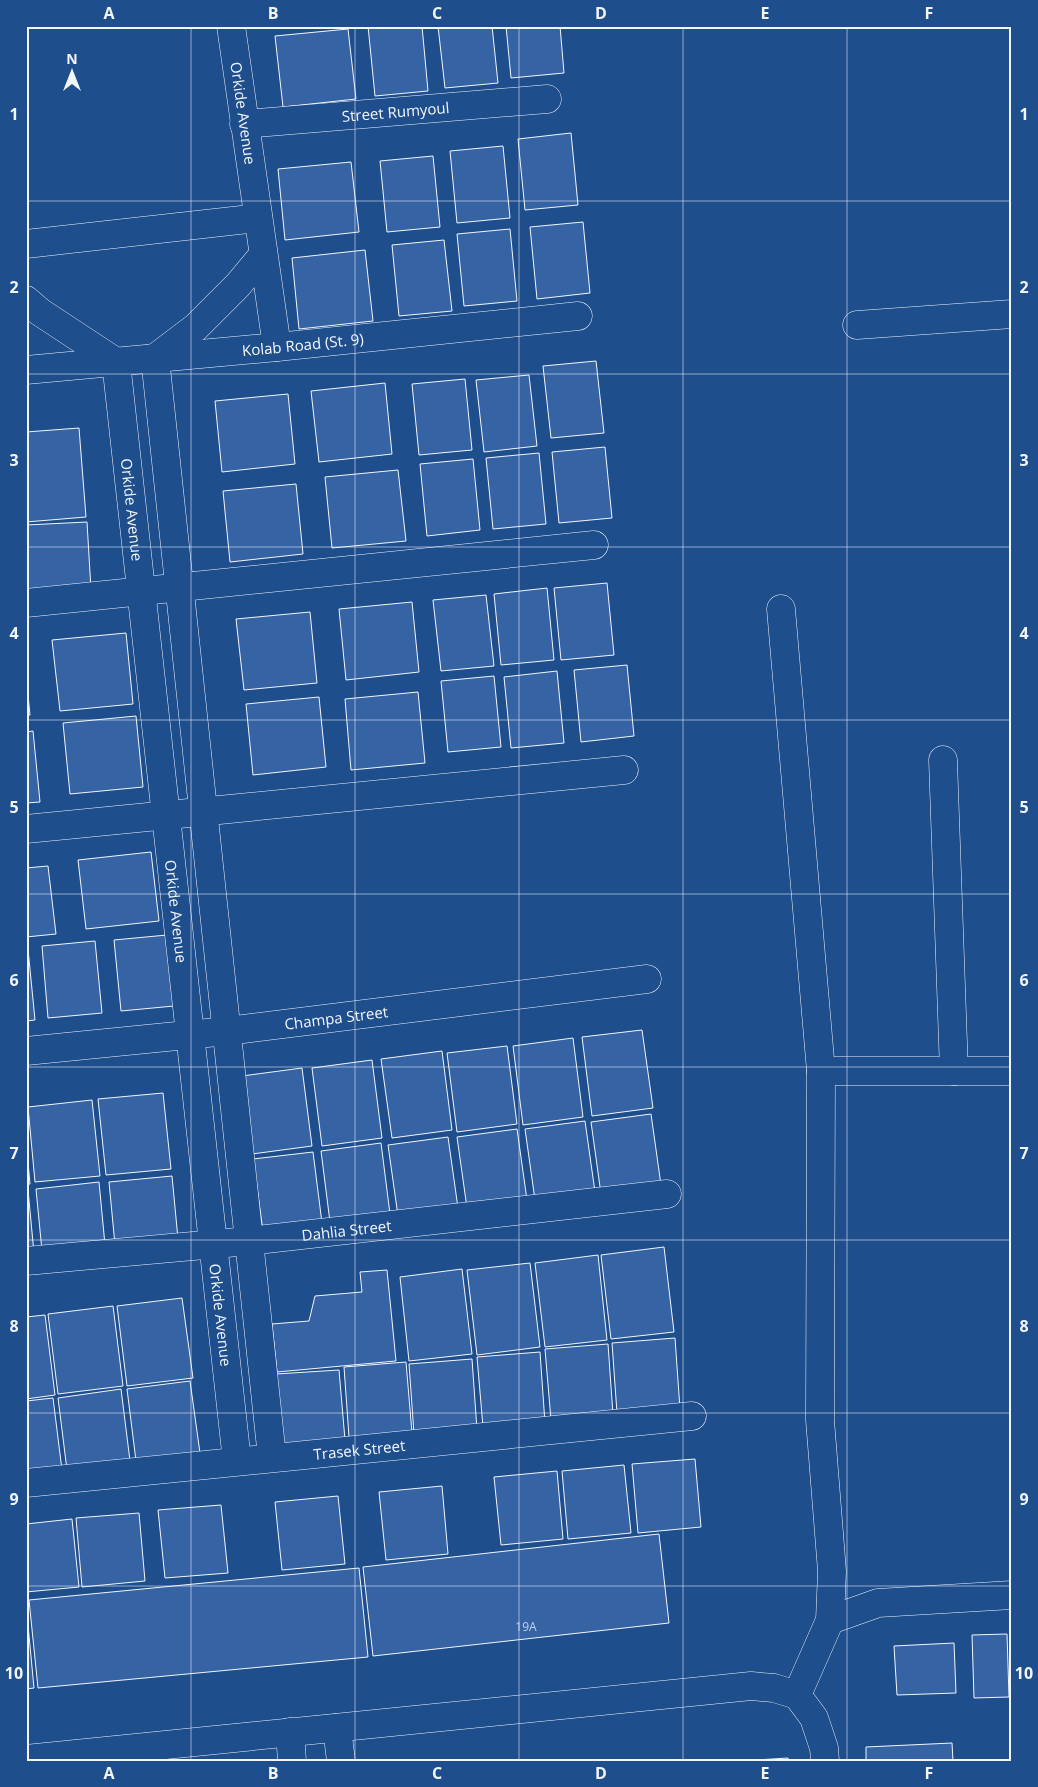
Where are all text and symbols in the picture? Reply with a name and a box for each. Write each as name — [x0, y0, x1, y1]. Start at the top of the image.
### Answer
text: A — [103, 2, 115, 24]
text: B — [268, 2, 278, 24]
text: C — [432, 2, 442, 24]
text: D — [595, 2, 607, 24]
text: E — [761, 2, 770, 24]
text: F — [925, 2, 933, 24]
north arrow — [48, 48, 98, 98]
text: N — [66, 49, 78, 68]
street label: Orkide Avenue — [226, 61, 261, 166]
street label: Street Rumyoul — [341, 97, 450, 126]
text: 1 — [9, 103, 19, 125]
text: 1 — [1019, 103, 1029, 125]
text: 2 — [9, 276, 19, 298]
text: 2 — [1019, 276, 1029, 298]
street label: Kolab Road (St. 9) — [241, 328, 365, 360]
text: 3 — [9, 449, 19, 471]
text: 3 — [1019, 449, 1029, 471]
street label: Orkide Avenue — [117, 457, 148, 562]
text: 4 — [9, 622, 19, 644]
text: 4 — [1019, 622, 1029, 644]
text: 5 — [9, 796, 19, 818]
text: 5 — [1019, 796, 1029, 818]
street label: Orkide Avenue — [161, 859, 192, 964]
text: 6 — [9, 969, 19, 991]
text: 6 — [1019, 969, 1029, 991]
street label: Champa Street — [283, 1001, 389, 1034]
text: 7 — [9, 1142, 19, 1164]
text: 7 — [1019, 1142, 1029, 1164]
street label: Dahlia Street — [301, 1215, 392, 1245]
street label: Orkide Avenue — [205, 1262, 236, 1367]
text: 8 — [9, 1315, 19, 1337]
text: 8 — [1019, 1315, 1029, 1337]
street label: Trasek Street — [312, 1435, 406, 1464]
text: 9 — [9, 1488, 19, 1510]
text: 9 — [1019, 1488, 1029, 1510]
house number: 19A — [515, 1618, 537, 1635]
text: 10 — [5, 1662, 23, 1684]
text: 10 — [1015, 1662, 1033, 1684]
text: A — [103, 1762, 115, 1784]
text: B — [268, 1762, 278, 1784]
text: C — [432, 1762, 442, 1784]
text: D — [595, 1762, 607, 1784]
text: E — [761, 1762, 770, 1784]
text: F — [925, 1762, 933, 1784]

